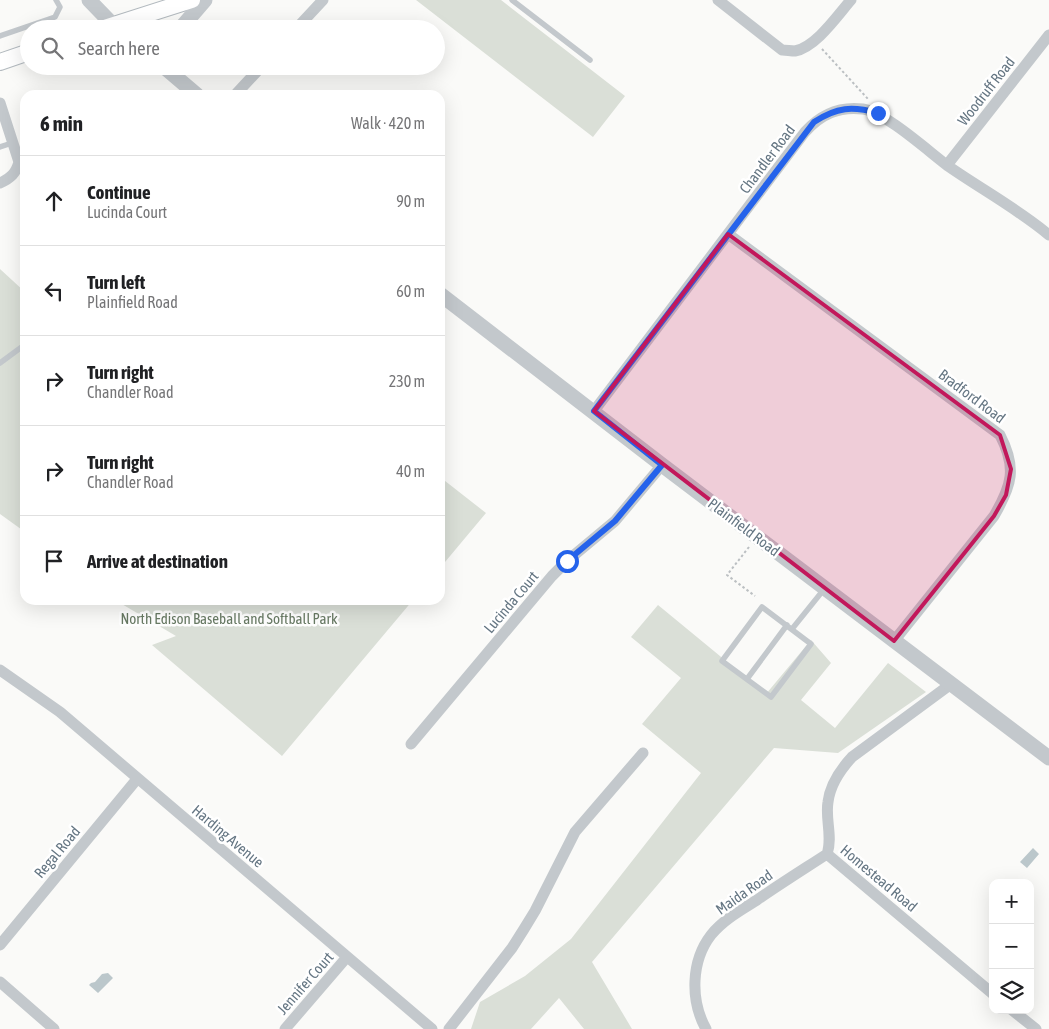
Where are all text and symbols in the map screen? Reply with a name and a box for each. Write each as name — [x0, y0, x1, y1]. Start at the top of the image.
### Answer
search box — [20, 20, 445, 75]
icon: search — [38, 34, 66, 62]
text: Search here — [78, 37, 160, 59]
street label: Woodruff Road — [954, 53, 1018, 129]
route end — [867, 102, 890, 125]
text: 6 min — [40, 111, 83, 135]
text: Walk · 420 m — [351, 114, 425, 132]
street label: Chandler Road — [736, 121, 798, 197]
text: Continue — [87, 181, 151, 203]
icon: ahead — [40, 187, 68, 215]
text: 90 m — [396, 192, 425, 210]
text: Lucinda Court — [87, 203, 167, 221]
text: Turn left — [87, 271, 145, 293]
icon: left — [40, 277, 68, 305]
text: 60 m — [396, 282, 425, 300]
text: Plainfield Road — [87, 293, 178, 311]
text: Turn right — [87, 361, 154, 383]
street label: Bradford Road — [935, 366, 1009, 426]
icon: right — [40, 367, 68, 395]
text: 230 m — [389, 372, 425, 390]
text: Chandler Road — [87, 383, 174, 401]
text: Turn right — [87, 451, 154, 473]
icon: right — [40, 457, 68, 485]
text: 40 m — [396, 462, 425, 480]
text: Chandler Road — [87, 473, 174, 491]
street label: Plainfield Road — [705, 495, 783, 559]
icon: arrive — [40, 547, 68, 575]
text: Arrive at destination — [87, 550, 228, 572]
route start — [556, 550, 579, 573]
street label: Lucinda Court — [480, 568, 542, 636]
park label: North Edison Baseball and Softball Park — [120, 610, 338, 627]
street label: Harding Avenue — [189, 801, 267, 871]
street label: Regal Road — [31, 823, 83, 881]
street label: Homestead Road — [837, 841, 921, 915]
street label: Maida Road — [712, 866, 776, 918]
map controls — [989, 879, 1034, 1014]
button: + — [989, 879, 1034, 924]
button: − — [989, 924, 1034, 969]
street label: Jennifer Court — [273, 948, 337, 1018]
button: layers — [989, 969, 1034, 1014]

